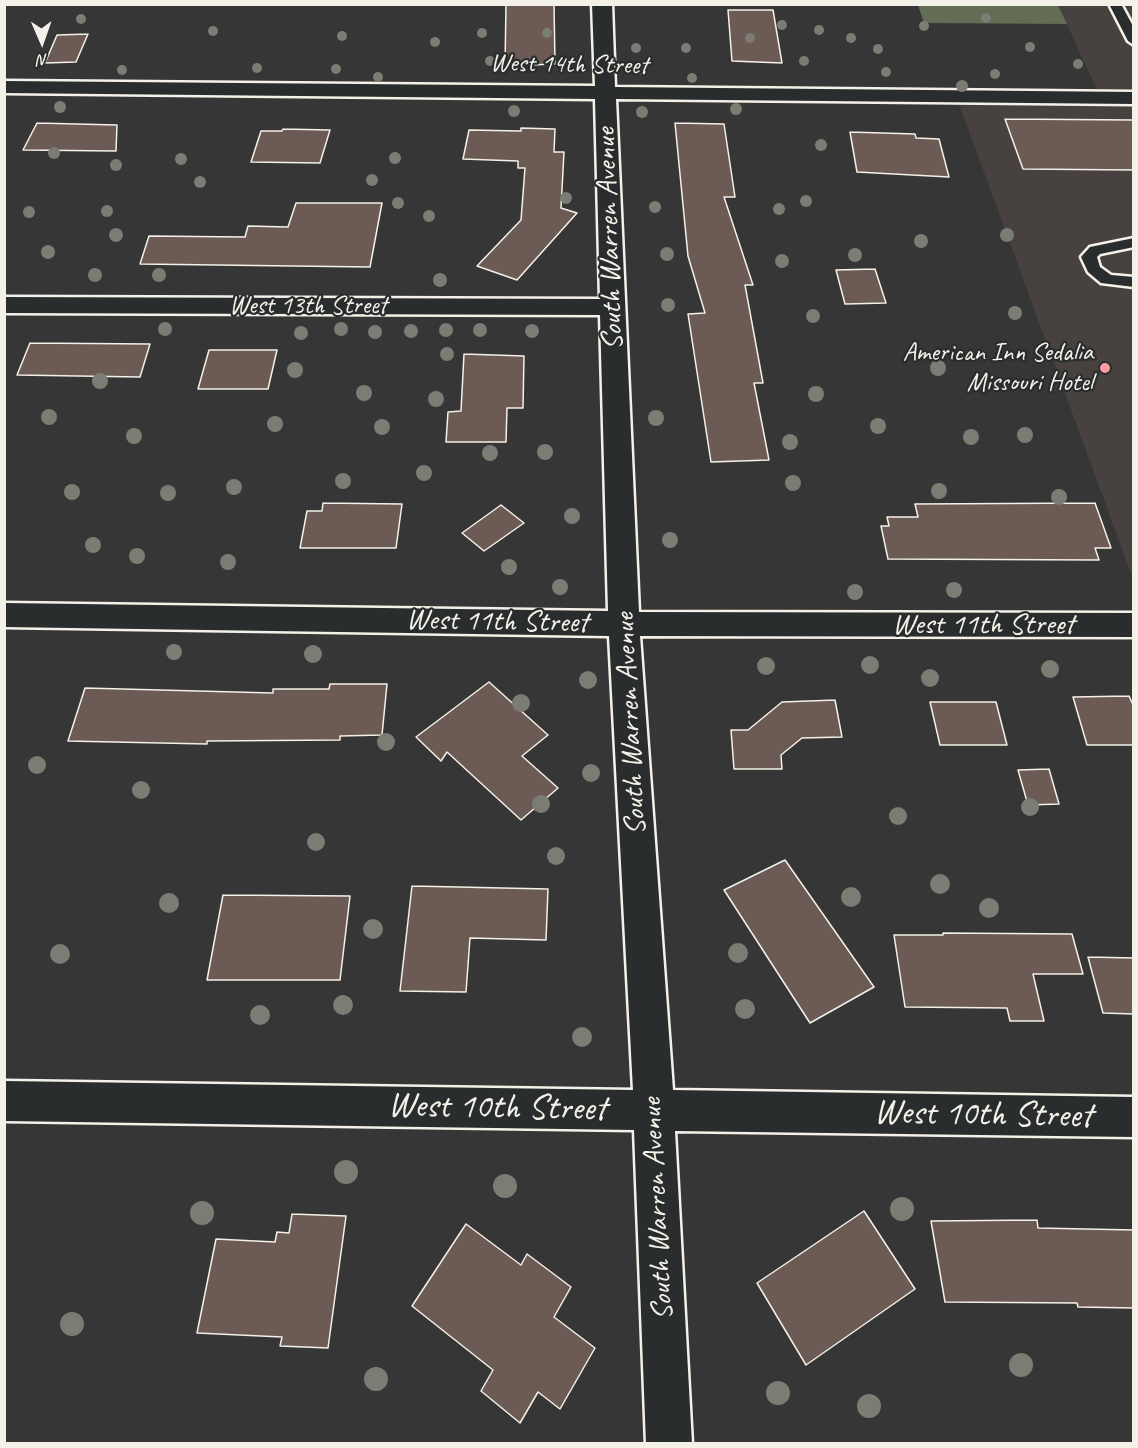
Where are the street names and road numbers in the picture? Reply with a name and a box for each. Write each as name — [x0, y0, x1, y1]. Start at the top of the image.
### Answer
street label: West 14th Street — [490, 48, 648, 82]
street label: South Warren Avenue — [588, 127, 632, 351]
street label: West 13th Street — [229, 290, 387, 322]
street label: West 11th Street — [406, 602, 588, 642]
street label: West 11th Street — [892, 607, 1074, 643]
street label: South Warren Avenue — [607, 612, 655, 836]
street label: West 10th Street — [387, 1084, 607, 1132]
street label: West 10th Street — [873, 1091, 1093, 1139]
street label: South Warren Avenue — [634, 1097, 682, 1321]

